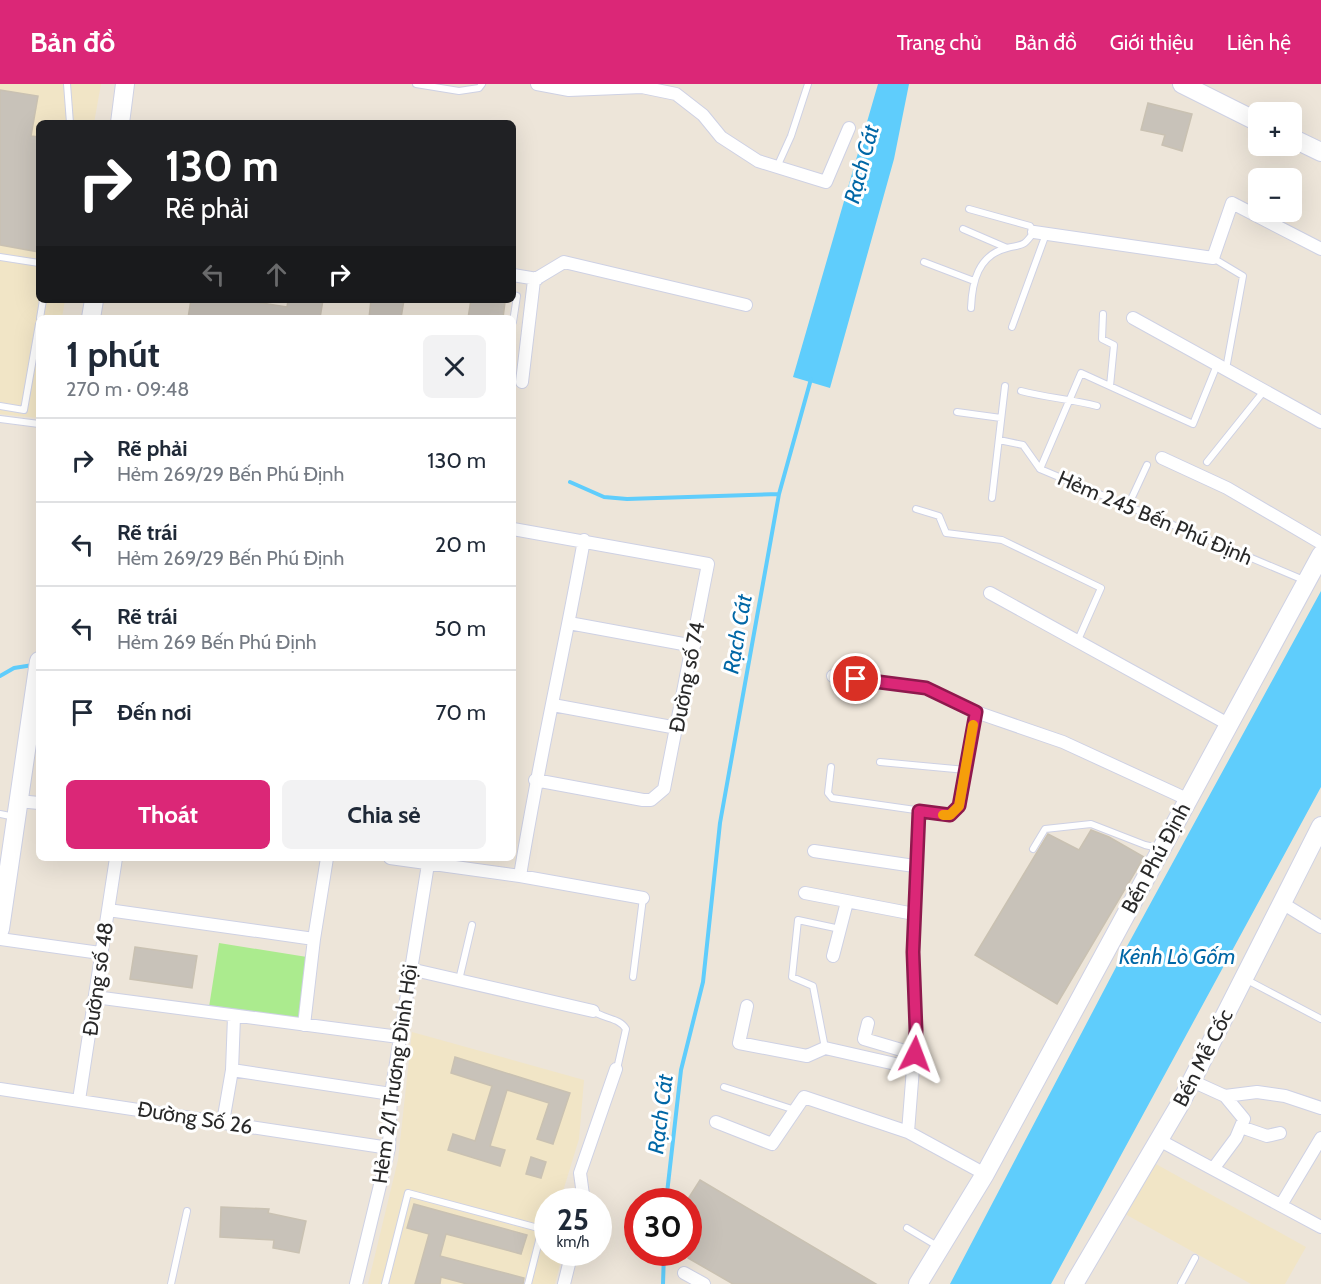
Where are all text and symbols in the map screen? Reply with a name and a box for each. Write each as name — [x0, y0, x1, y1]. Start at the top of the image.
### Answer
text: Bản đồ — [30, 25, 115, 59]
text: Trang chủ — [897, 30, 982, 55]
text: Bản đồ — [1015, 30, 1077, 55]
text: Giới thiệu — [1110, 30, 1194, 55]
text: Liên hệ — [1227, 30, 1291, 55]
map controls — [1248, 102, 1302, 222]
button: + — [1248, 102, 1302, 156]
water label: Rạch Cát — [838, 121, 885, 206]
text: 130 m — [165, 140, 279, 192]
icon: right — [66, 144, 144, 222]
button: − — [1248, 168, 1302, 222]
text: Rẽ phải — [165, 192, 249, 225]
icon: left — [197, 258, 230, 291]
icon: ahead — [260, 258, 293, 291]
icon: right — [323, 258, 356, 291]
text: 1 phút — [66, 332, 160, 376]
button: close — [423, 335, 486, 398]
text: 270 m · 09:48 — [66, 377, 189, 401]
text: Rẽ phải — [117, 435, 188, 462]
icon: right — [66, 444, 99, 477]
text: 130 m — [427, 447, 486, 474]
text: Hẻm 269/29 Bến Phú Định — [117, 462, 344, 486]
street label: Hẻm 245 Bến Phú Định — [1054, 465, 1256, 570]
text: Rẽ trái — [117, 519, 178, 546]
icon: left — [66, 528, 99, 561]
text: 20 m — [435, 531, 486, 558]
text: Hẻm 269/29 Bến Phú Định — [117, 546, 344, 570]
water label: Rạch Cát — [717, 591, 758, 676]
text: Rẽ trái — [117, 603, 178, 630]
icon: left — [66, 612, 99, 645]
text: 50 m — [434, 615, 486, 642]
street label: Đường số 74 — [664, 620, 709, 734]
text: Hẻm 269 Bến Phú Định — [117, 630, 317, 654]
pin — [830, 653, 881, 704]
icon: arrive — [839, 662, 872, 695]
icon: arrive — [66, 696, 99, 729]
text: Đến nơi — [117, 699, 191, 726]
text: 70 m — [436, 699, 486, 726]
button: Thoát — [66, 780, 270, 849]
button: Chia sẻ — [282, 780, 486, 849]
street label: Bến Phú Định — [1116, 798, 1195, 917]
street label: Đường số 48 — [77, 920, 118, 1037]
water label: Kênh Lò Gốm — [1119, 943, 1235, 970]
street label: Hẻm 2/1 Trương Đình Hội — [367, 963, 422, 1185]
street label: Bến Mễ Cốc — [1167, 1005, 1238, 1111]
position arrow — [883, 1022, 947, 1086]
water label: Rạch Cát — [642, 1071, 679, 1155]
street label: Đường Số 26 — [136, 1096, 255, 1139]
speed limit sign: 30 — [624, 1188, 702, 1266]
text: 25 — [557, 1201, 589, 1238]
text: km/h — [557, 1233, 589, 1251]

